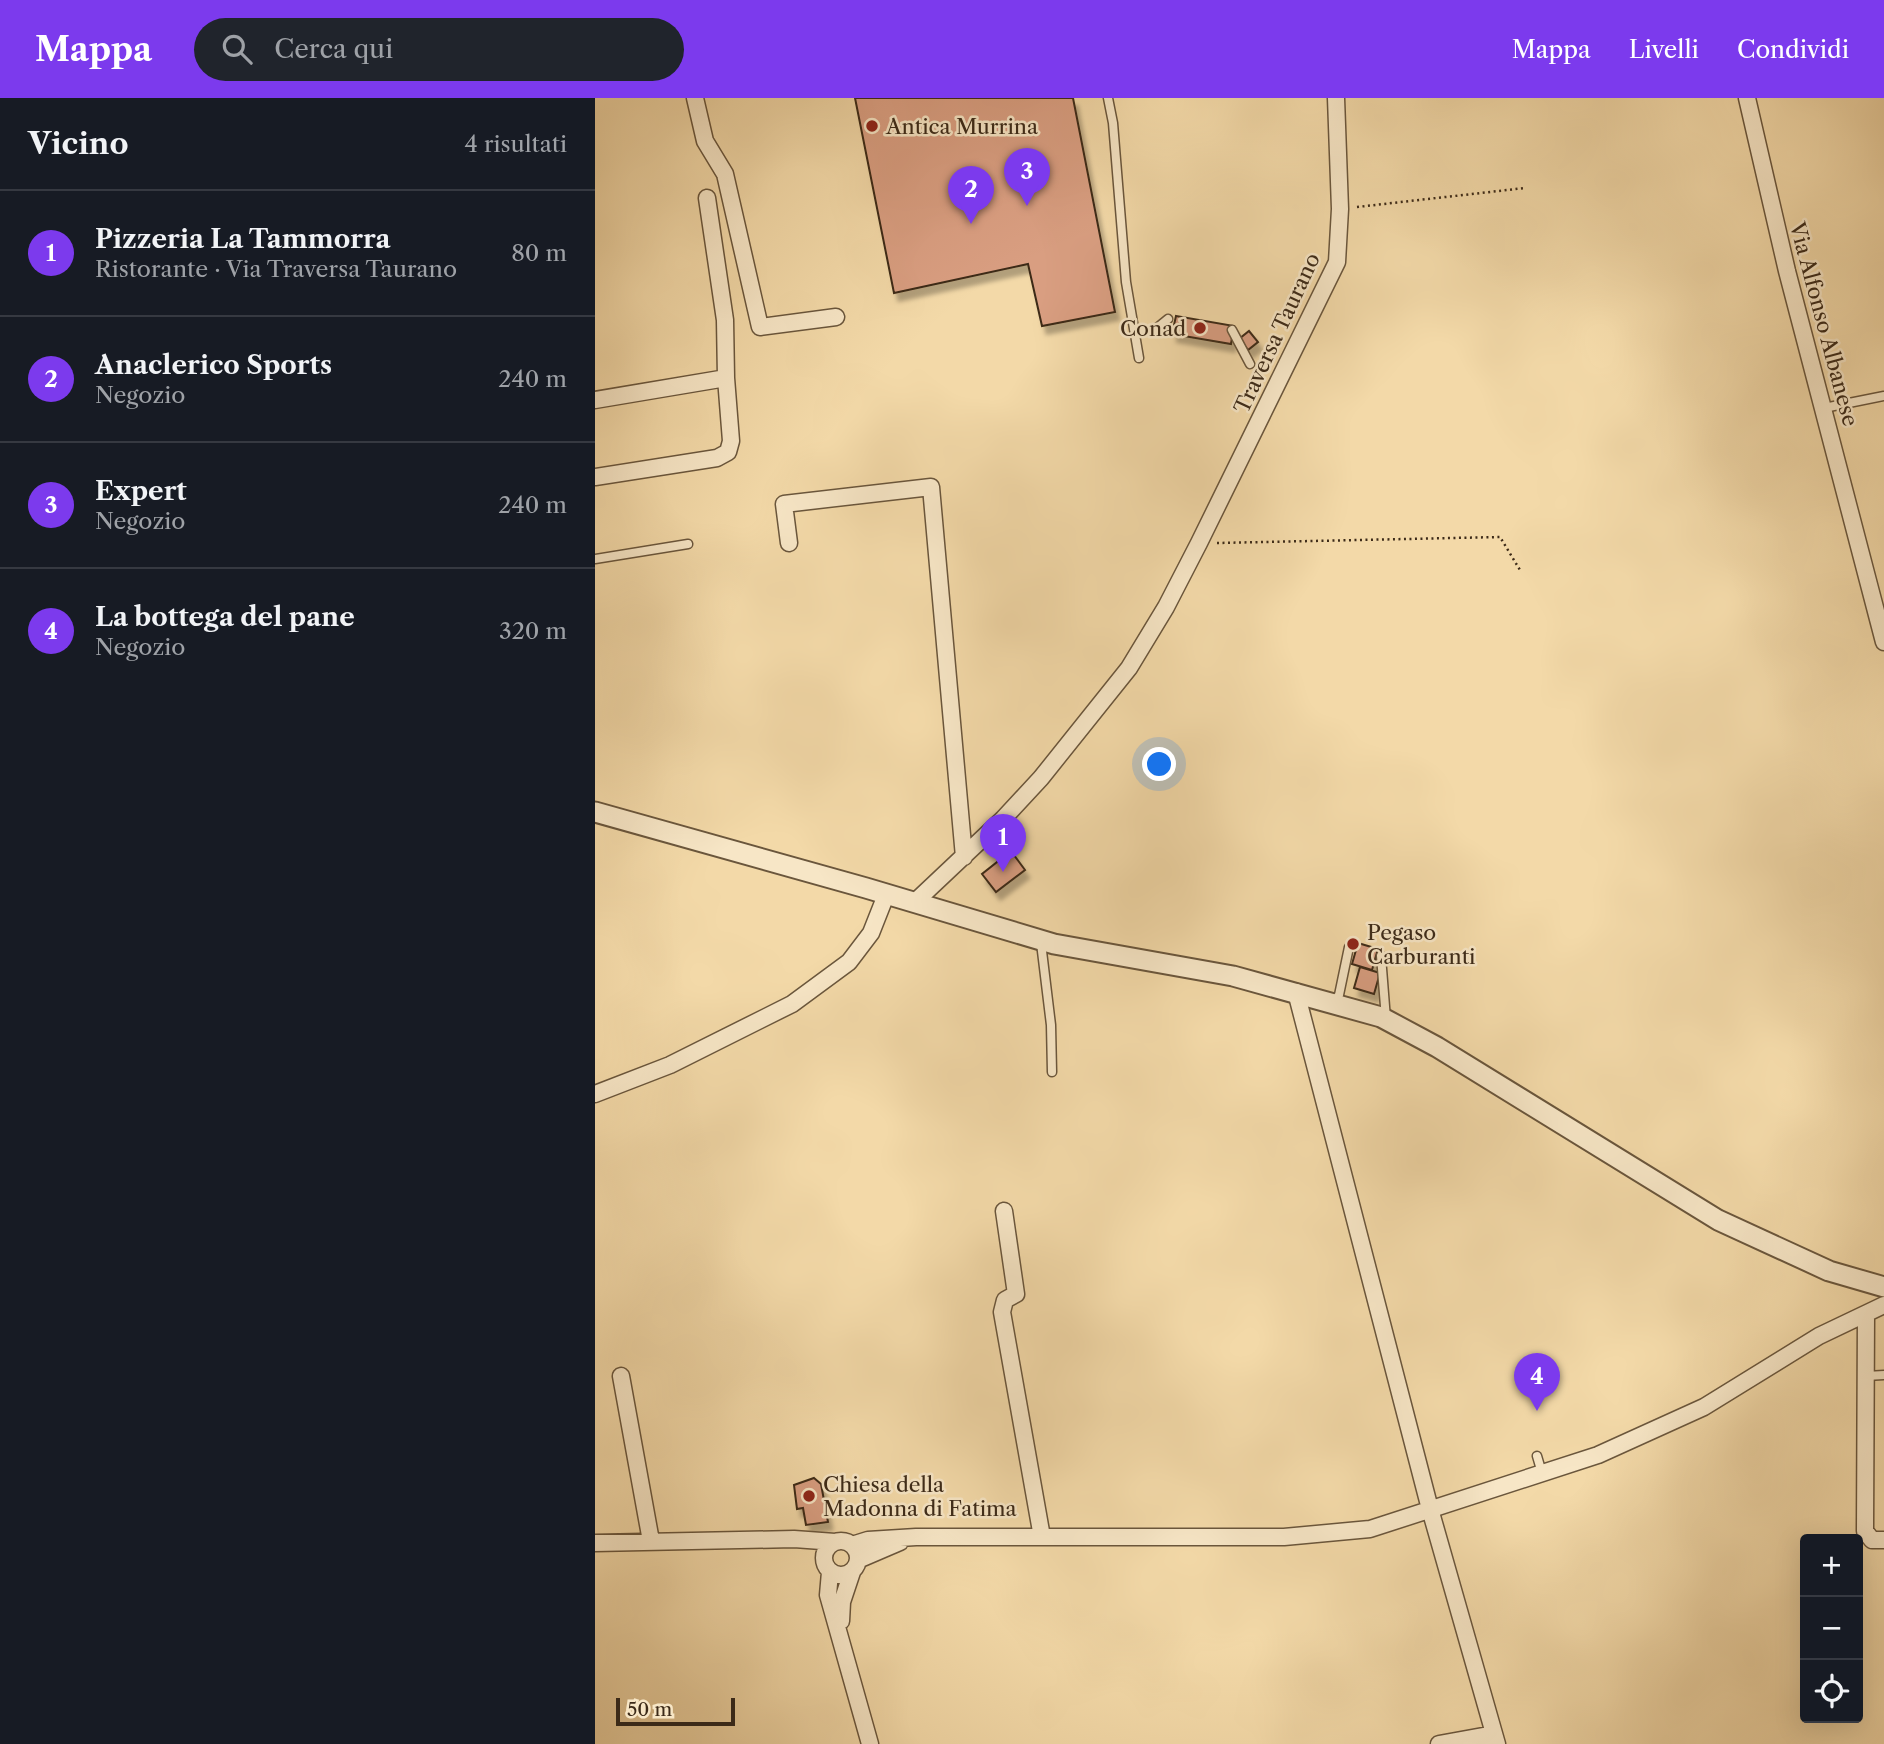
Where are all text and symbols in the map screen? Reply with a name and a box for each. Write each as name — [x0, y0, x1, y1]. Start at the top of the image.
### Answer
search box — [194, 18, 684, 81]
text: Mappa — [35, 29, 152, 70]
icon: search — [218, 30, 256, 68]
text: Cerca qui — [274, 33, 393, 65]
text: Mappa — [1512, 35, 1591, 64]
text: Livelli — [1629, 35, 1699, 64]
text: Condividi — [1737, 35, 1849, 64]
place label: Antica Murrina — [885, 114, 1039, 139]
marker: Antica Murrina — [864, 118, 880, 134]
text: Vicino — [28, 125, 128, 162]
text: 4 risultati — [464, 130, 567, 158]
pin: 3 — [1004, 148, 1050, 206]
pin: 2 — [948, 166, 994, 224]
street label: Via Alfonso Albanese — [1784, 218, 1863, 429]
text: Pizzeria La Tammorra — [95, 223, 390, 255]
text: 1 — [46, 239, 56, 267]
text: 80 m — [511, 239, 567, 267]
street label: Traversa Taurano — [1229, 249, 1325, 417]
text: Ristorante · Via Traversa Taurano — [95, 255, 457, 283]
place label: Conad — [1120, 316, 1186, 341]
marker: Conad — [1192, 320, 1208, 336]
text: Anaclerico Sports — [95, 349, 332, 381]
text: 2 — [44, 365, 58, 393]
text: 240 m — [498, 365, 567, 393]
text: Negozio — [95, 381, 185, 409]
text: Expert — [95, 475, 187, 507]
text: 3 — [45, 491, 58, 519]
text: 240 m — [498, 491, 567, 519]
text: Negozio — [95, 507, 185, 535]
text: La bottega del pane — [95, 601, 355, 633]
text: 4 — [44, 617, 58, 645]
text: 320 m — [499, 617, 567, 645]
text: Negozio — [95, 633, 185, 661]
your location — [1142, 747, 1176, 781]
pin: 1 — [980, 814, 1026, 872]
place label: Pegaso Carburanti — [1367, 920, 1476, 969]
marker: Pegaso Carburanti — [1345, 936, 1361, 952]
pin: 4 — [1514, 1353, 1560, 1411]
place label: Chiesa della Madonna di Fatima — [823, 1472, 1018, 1521]
marker: Chiesa della Madonna di Fatima — [801, 1488, 817, 1504]
map controls — [1800, 1534, 1863, 1723]
button: + — [1800, 1534, 1863, 1597]
button: − — [1800, 1597, 1863, 1660]
button: locate — [1800, 1660, 1863, 1723]
scale bar — [616, 1695, 735, 1727]
text: 50 m — [627, 1698, 672, 1721]

